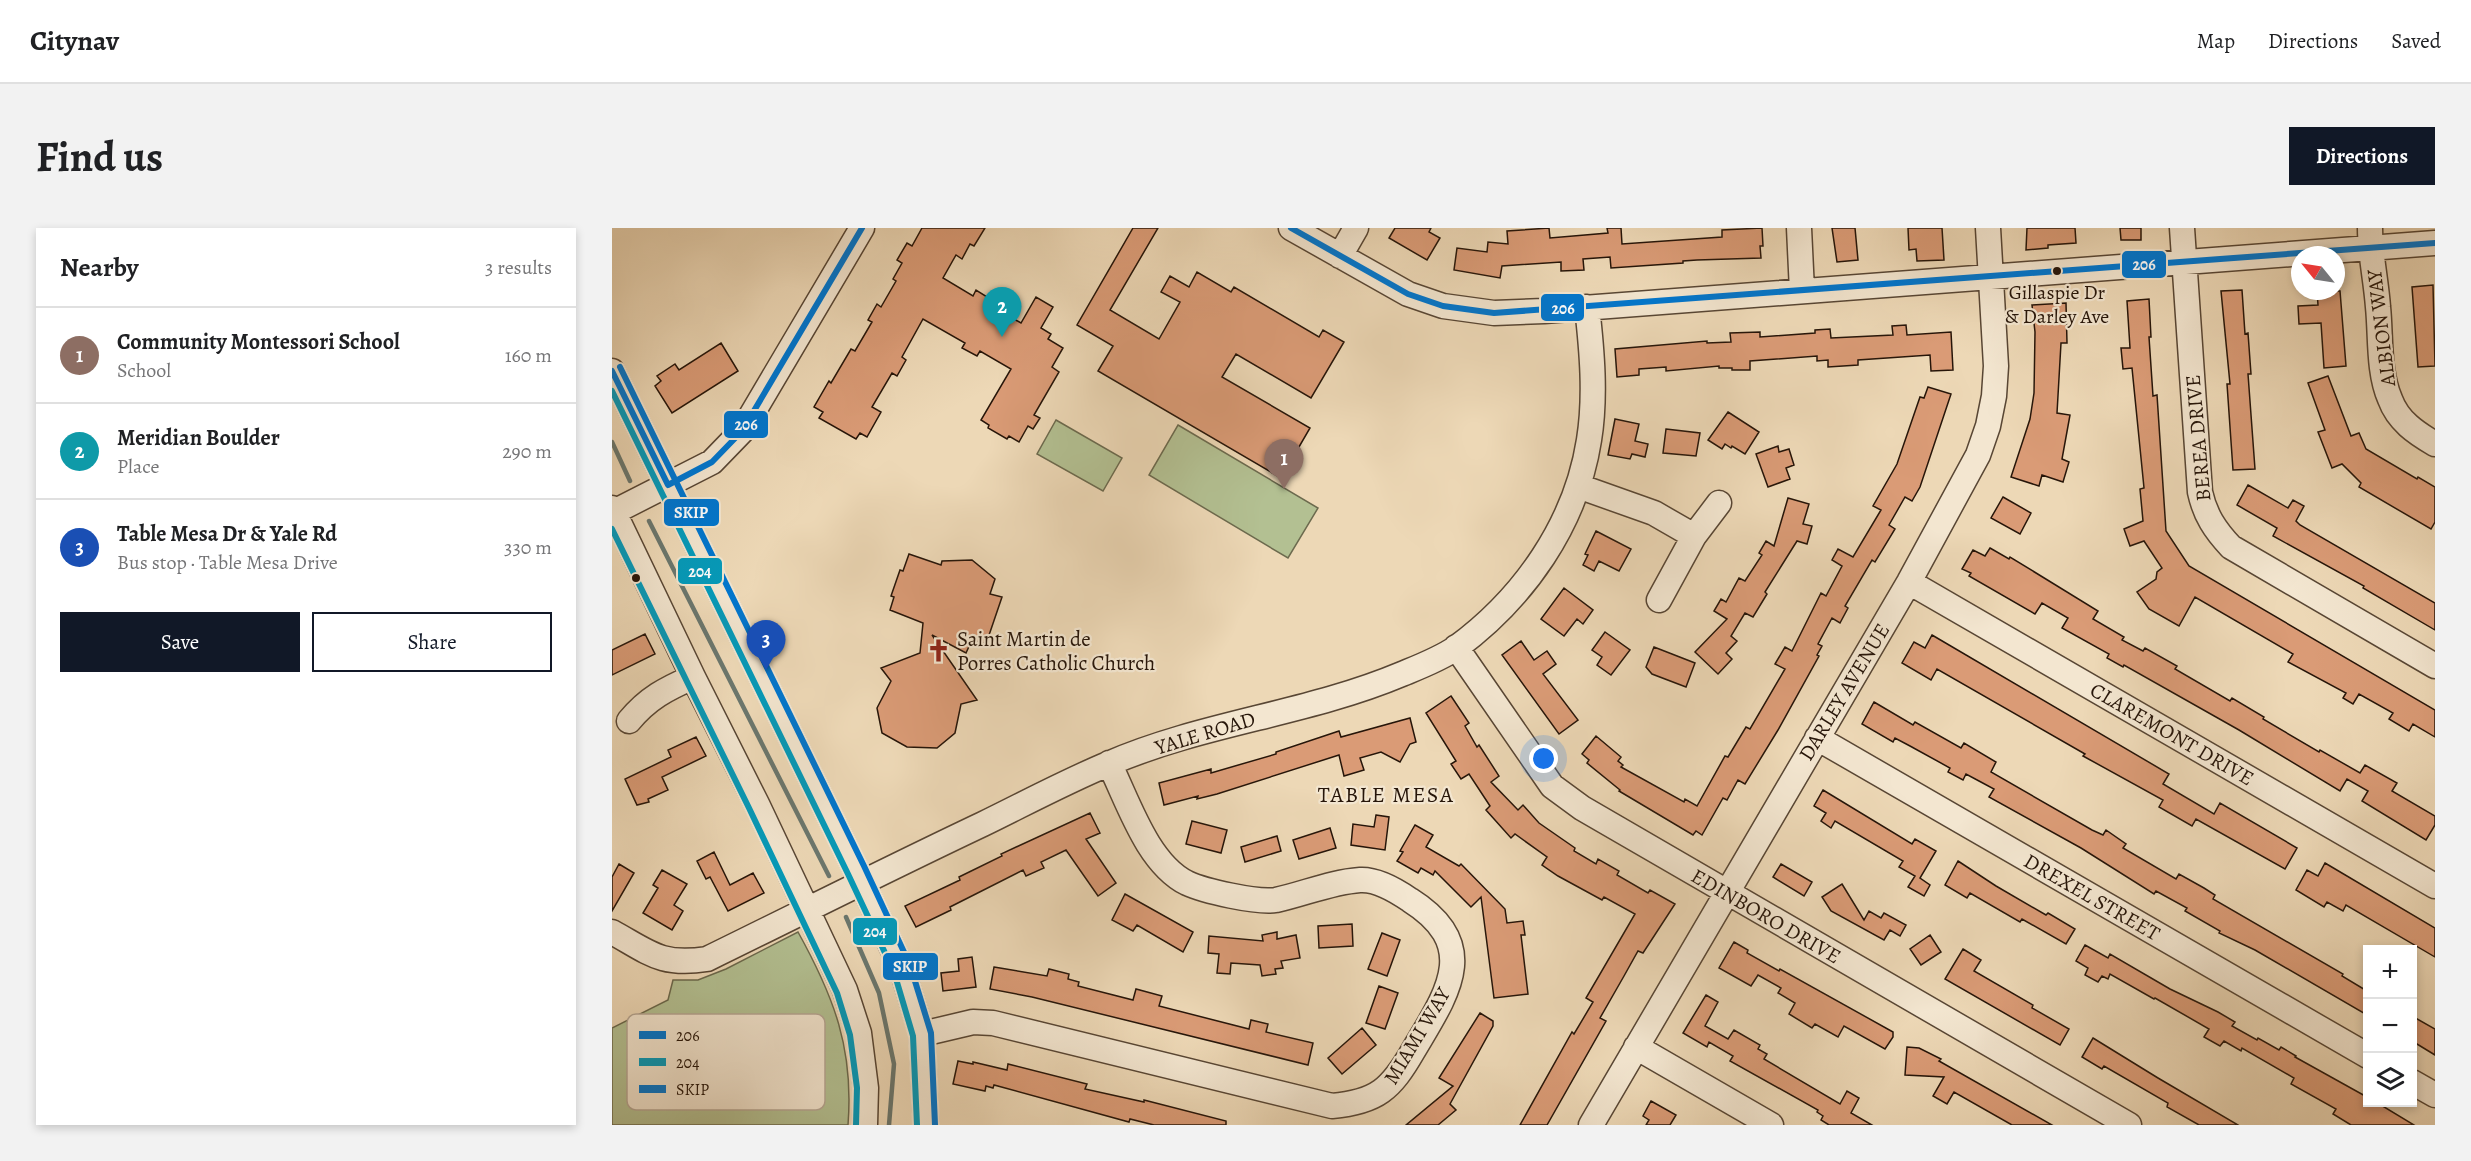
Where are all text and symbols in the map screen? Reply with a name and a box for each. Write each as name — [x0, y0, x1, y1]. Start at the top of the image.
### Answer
text: Citynav — [30, 22, 119, 60]
text: Map — [2197, 27, 2235, 55]
text: Directions — [2268, 27, 2358, 55]
text: Saved — [2391, 27, 2441, 55]
button: Directions — [2289, 127, 2435, 185]
text: Find us — [36, 128, 163, 185]
north arrow — [2291, 246, 2345, 300]
text: Nearby — [60, 250, 139, 285]
line badge: 206 — [2121, 250, 2167, 279]
text: 3 results — [485, 254, 552, 281]
text: 206 — [2132, 254, 2156, 276]
marker: Gillaspie Dr & Darley Ave — [2051, 265, 2063, 277]
street label: ALBION WAY — [2360, 267, 2402, 389]
place label: Gillaspie Dr & Darley Ave — [2005, 279, 2109, 330]
pin: 2 — [982, 288, 1022, 337]
line badge: 206 — [1540, 293, 1585, 322]
text: 206 — [1551, 298, 1575, 320]
text: Community Montessori School — [117, 327, 400, 357]
text: 1 — [76, 342, 83, 369]
text: 160 m — [505, 342, 552, 369]
text: School — [117, 357, 171, 384]
street label: BEREA DRIVE — [2179, 374, 2217, 502]
line badge: 206 — [723, 410, 769, 439]
text: 206 — [734, 414, 758, 436]
text: Meridian Boulder — [117, 423, 280, 453]
text: 2 — [75, 438, 84, 465]
text: 290 m — [502, 438, 552, 465]
pin: 1 — [1264, 440, 1304, 489]
text: Place — [117, 453, 159, 480]
line badge: SKIP — [663, 498, 720, 527]
text: SKIP — [674, 502, 709, 524]
text: Table Mesa Dr & Yale Rd — [117, 519, 337, 549]
text: 3 — [75, 534, 84, 561]
text: 330 m — [504, 534, 552, 561]
text: Bus stop · Table Mesa Drive — [117, 549, 338, 576]
line badge: 204 — [677, 557, 723, 585]
text: 204 — [688, 561, 712, 583]
unlabelled marker — [630, 572, 642, 584]
button: Save — [60, 612, 300, 672]
button: Share — [312, 612, 552, 672]
street label: DARLEY AVENUE — [1792, 618, 1896, 766]
pin: 3 — [746, 620, 786, 670]
place label: Saint Martin de Porres Catholic Church — [957, 625, 1155, 677]
church icon: Saint Martin de Porres Catholic Church — [926, 638, 952, 664]
street label: CLAREMONT DRIVE — [2085, 676, 2259, 792]
street label: YALE ROAD — [1150, 704, 1259, 762]
your location — [1529, 744, 1558, 773]
district label: TABLE MESA — [1318, 780, 1454, 810]
street label: DREXEL STREET — [2019, 847, 2166, 948]
street label: EDINBORO DRIVE — [1686, 862, 1846, 970]
line badge: 204 — [852, 917, 898, 946]
text: 204 — [863, 921, 887, 943]
map controls — [2363, 945, 2417, 1107]
button: + — [2363, 945, 2417, 999]
line badge: SKIP — [882, 952, 939, 981]
text: SKIP — [893, 956, 928, 978]
street label: MIAMI WAY — [1377, 982, 1457, 1090]
button: − — [2363, 999, 2417, 1053]
legend — [627, 1014, 825, 1110]
text: 206 — [676, 1025, 700, 1047]
text: 204 — [676, 1052, 699, 1074]
button: layers — [2363, 1053, 2417, 1107]
text: SKIP — [676, 1079, 709, 1101]

